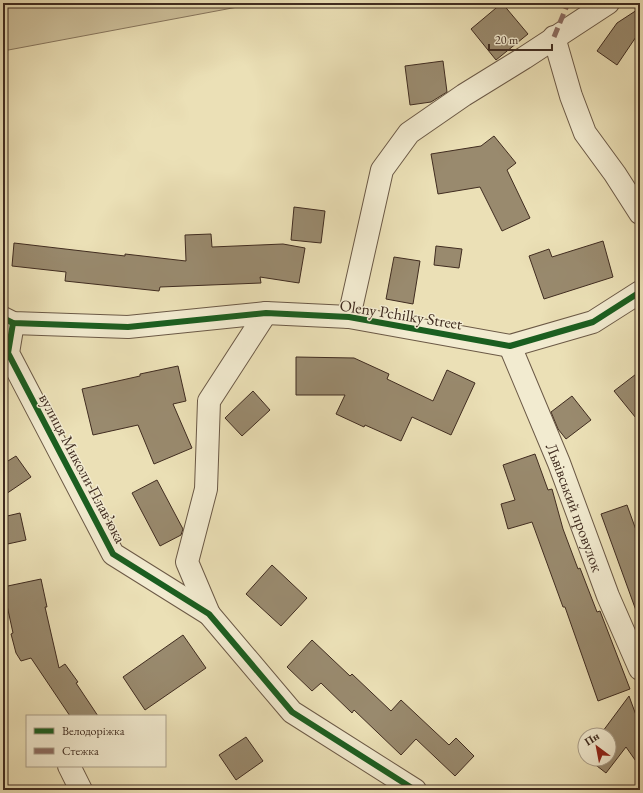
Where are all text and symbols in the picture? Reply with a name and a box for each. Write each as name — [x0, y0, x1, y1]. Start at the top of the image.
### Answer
scale bar — [489, 26, 552, 52]
text: 20 m — [495, 32, 519, 48]
street label: Oleny Pchilky Street — [338, 294, 464, 335]
street label: вулиця Миколи Плавʼюка — [34, 390, 131, 547]
street label: Львівський провулок — [541, 440, 608, 575]
legend — [26, 715, 166, 767]
text: Велодоріжка — [62, 723, 125, 739]
north arrow — [577, 727, 617, 767]
text: Пн — [582, 728, 602, 748]
text: Стежка — [62, 743, 99, 759]

